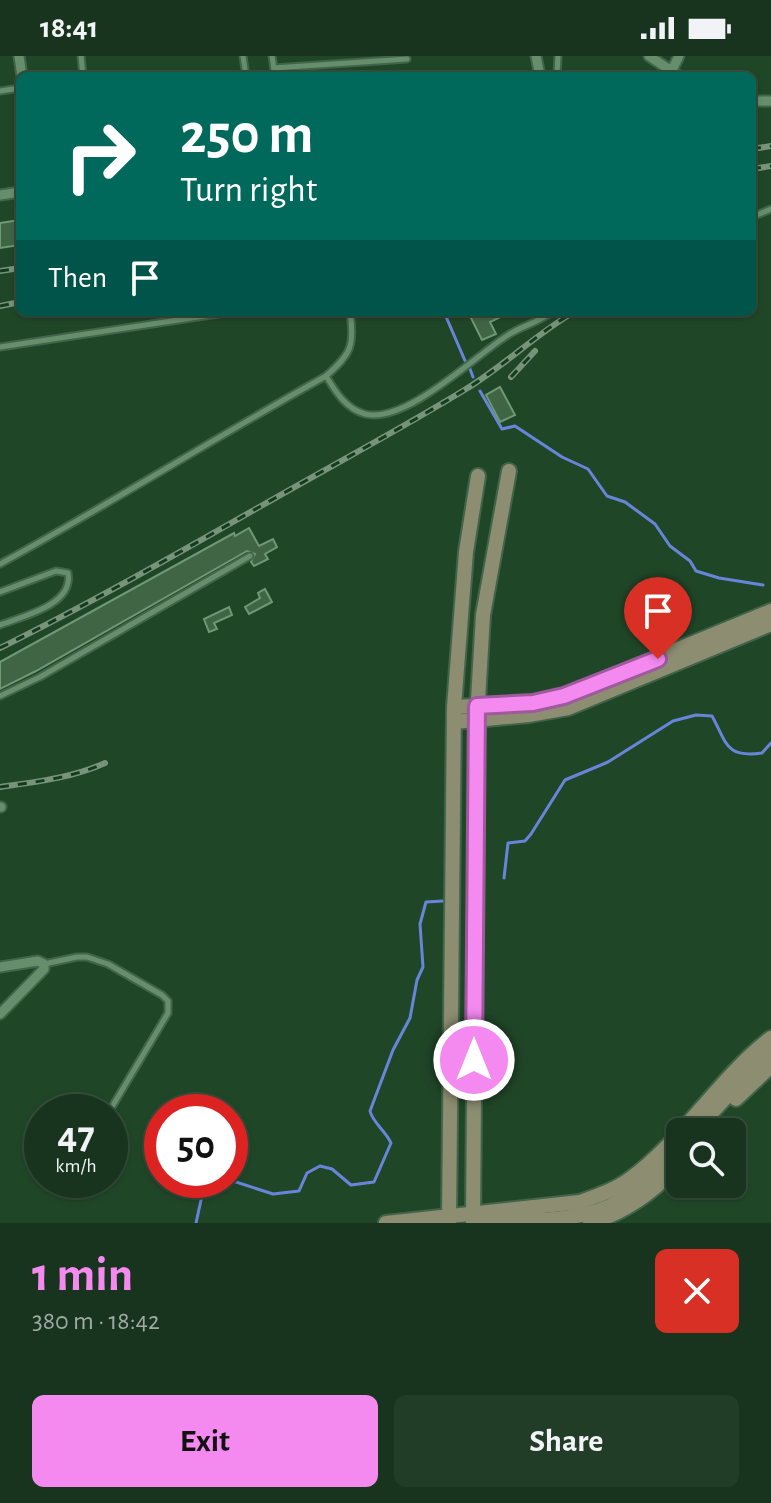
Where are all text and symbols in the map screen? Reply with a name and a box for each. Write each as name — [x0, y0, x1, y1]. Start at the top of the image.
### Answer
text: 18:41 — [40, 13, 98, 43]
icon: right — [48, 104, 152, 208]
text: 250 m — [180, 107, 313, 163]
text: Turn right — [180, 172, 317, 208]
icon: arrive — [123, 256, 167, 300]
text: Then — [48, 263, 107, 293]
pin — [624, 577, 692, 659]
icon: arrive — [636, 589, 680, 633]
position arrow — [432, 1018, 516, 1102]
speed limit sign: 50 — [144, 1094, 248, 1198]
text: 47 — [57, 1116, 95, 1156]
map controls — [666, 1118, 746, 1198]
button: search — [666, 1118, 746, 1198]
text: km/h — [55, 1156, 97, 1176]
button: close — [655, 1249, 739, 1333]
text: 1 min — [32, 1252, 133, 1300]
text: 380 m · 18:42 — [32, 1308, 160, 1334]
button: Exit — [32, 1395, 378, 1487]
button: Share — [394, 1395, 739, 1487]

